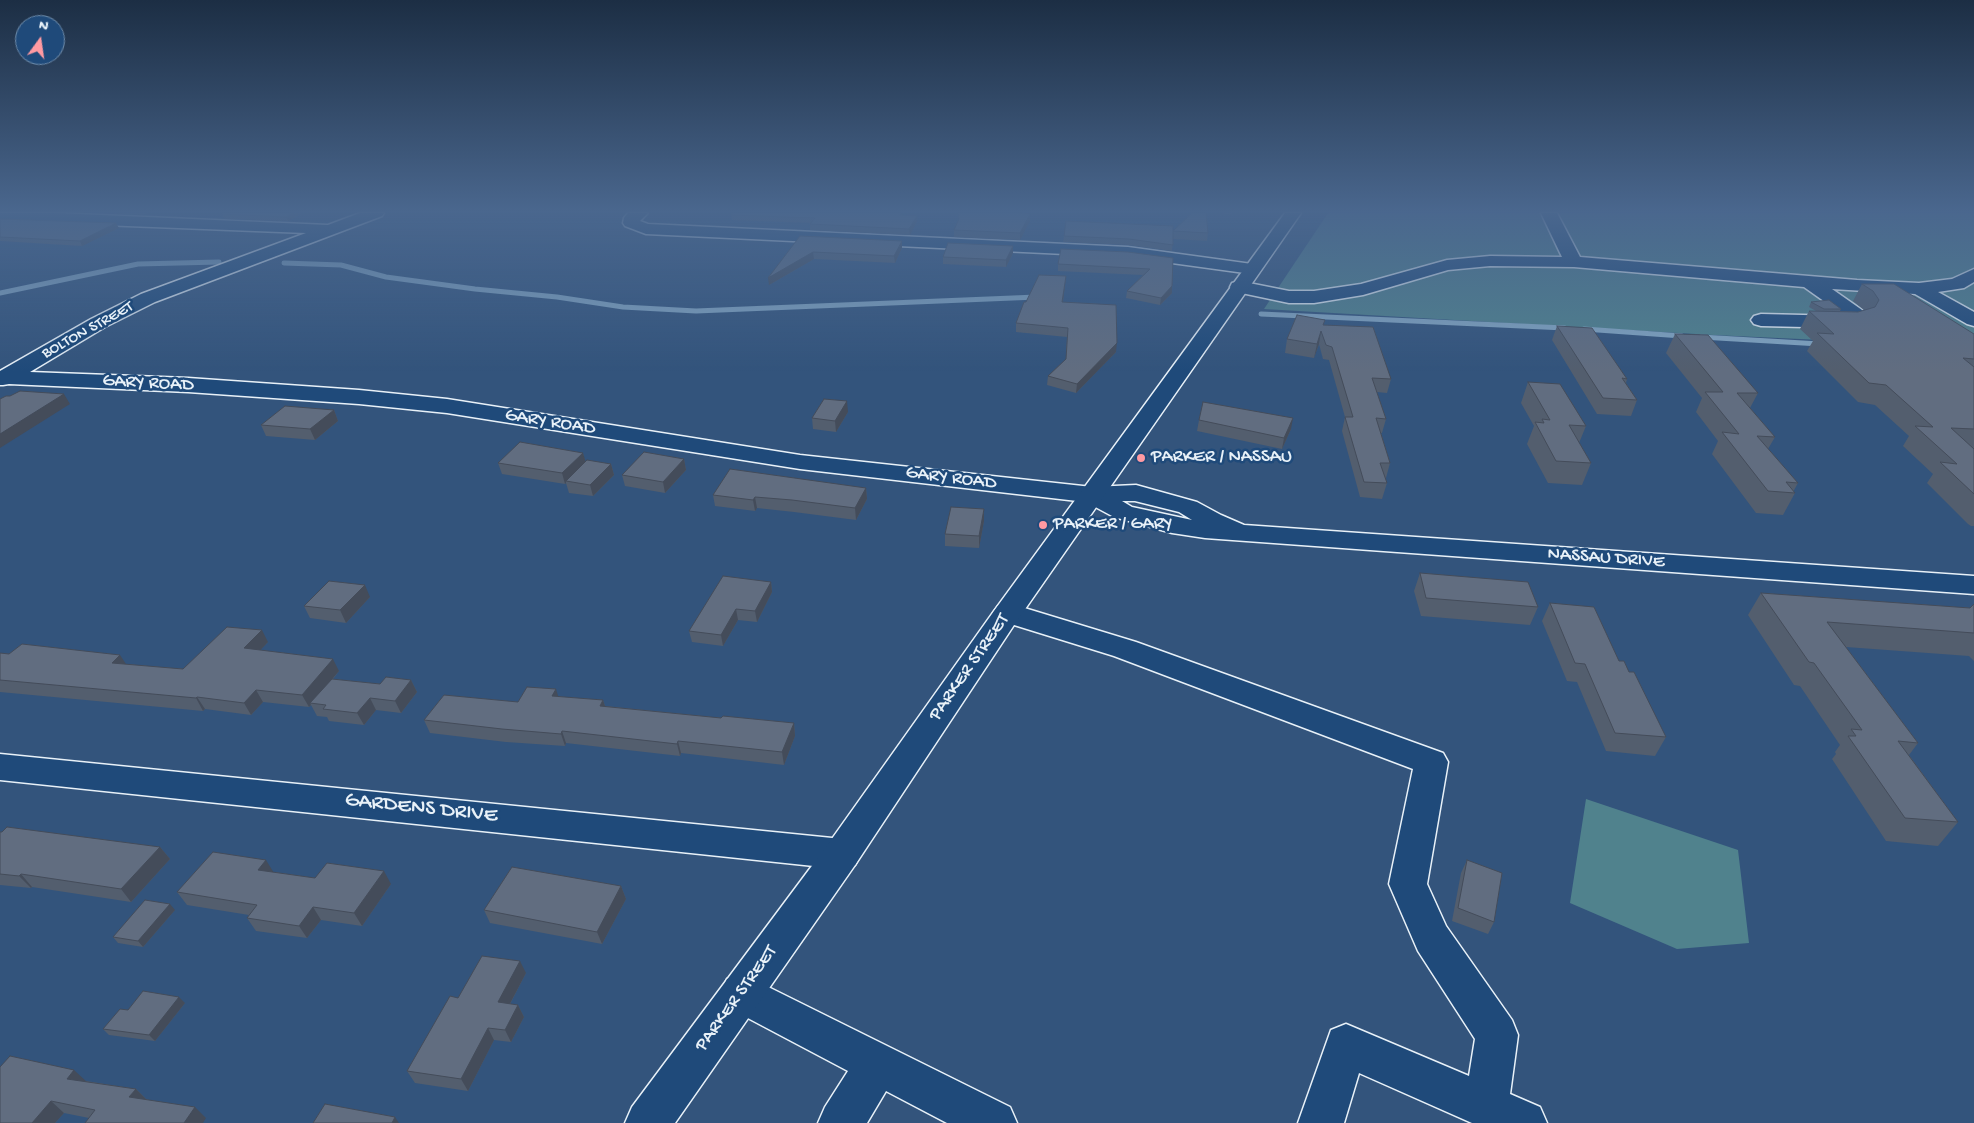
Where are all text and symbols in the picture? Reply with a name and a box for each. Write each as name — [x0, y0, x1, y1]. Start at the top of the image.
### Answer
north arrow — [15, 15, 65, 65]
text: N — [37, 17, 50, 35]
street label: BOLTON STREET — [39, 298, 137, 364]
street label: GARY ROAD — [102, 370, 194, 398]
street label: GARY ROAD — [503, 405, 597, 441]
place label: PARKER / NASSAU — [1151, 447, 1292, 469]
marker: PARKER / NASSAU — [1135, 452, 1147, 464]
street label: GARY ROAD — [904, 462, 998, 496]
place label: PARKER / GARY — [1053, 514, 1172, 536]
marker: PARKER / GARY — [1037, 519, 1049, 531]
street label: NASSAU DRIVE — [1547, 544, 1665, 574]
street label: PARKER STREET — [925, 610, 1015, 726]
street label: GARDENS DRIVE — [343, 788, 499, 830]
street label: PARKER STREET — [691, 942, 783, 1056]

